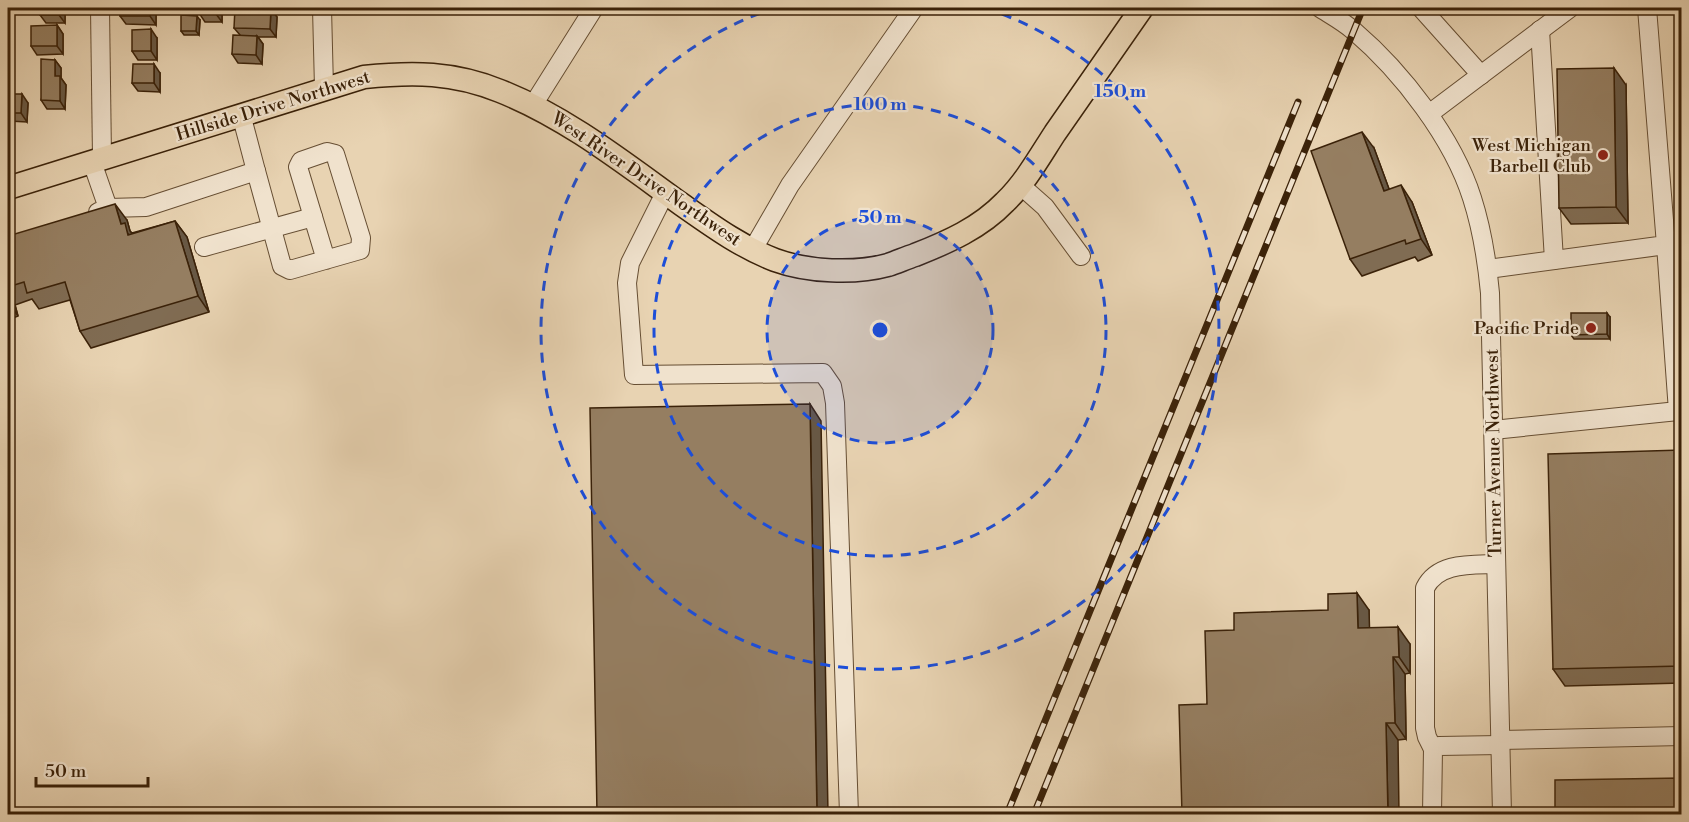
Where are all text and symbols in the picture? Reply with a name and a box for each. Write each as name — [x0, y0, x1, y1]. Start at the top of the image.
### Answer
street label: Hillside Drive Northwest — [173, 65, 374, 147]
text: 150 m — [1094, 80, 1147, 103]
text: 100 m — [853, 93, 907, 116]
street label: West River Drive Northwest — [546, 106, 746, 252]
place label: West Michigan Barbell Club — [1471, 134, 1591, 178]
marker: West Michigan Barbell Club — [1596, 148, 1610, 162]
text: 50 m — [858, 206, 902, 229]
place label: Pacific Pride — [1474, 317, 1579, 340]
centre of rings — [870, 320, 890, 340]
marker: Pacific Pride — [1584, 321, 1598, 335]
street label: Turner Avenue Northwest — [1481, 348, 1507, 557]
scale bar — [36, 750, 148, 788]
text: 50 m — [45, 760, 87, 783]

